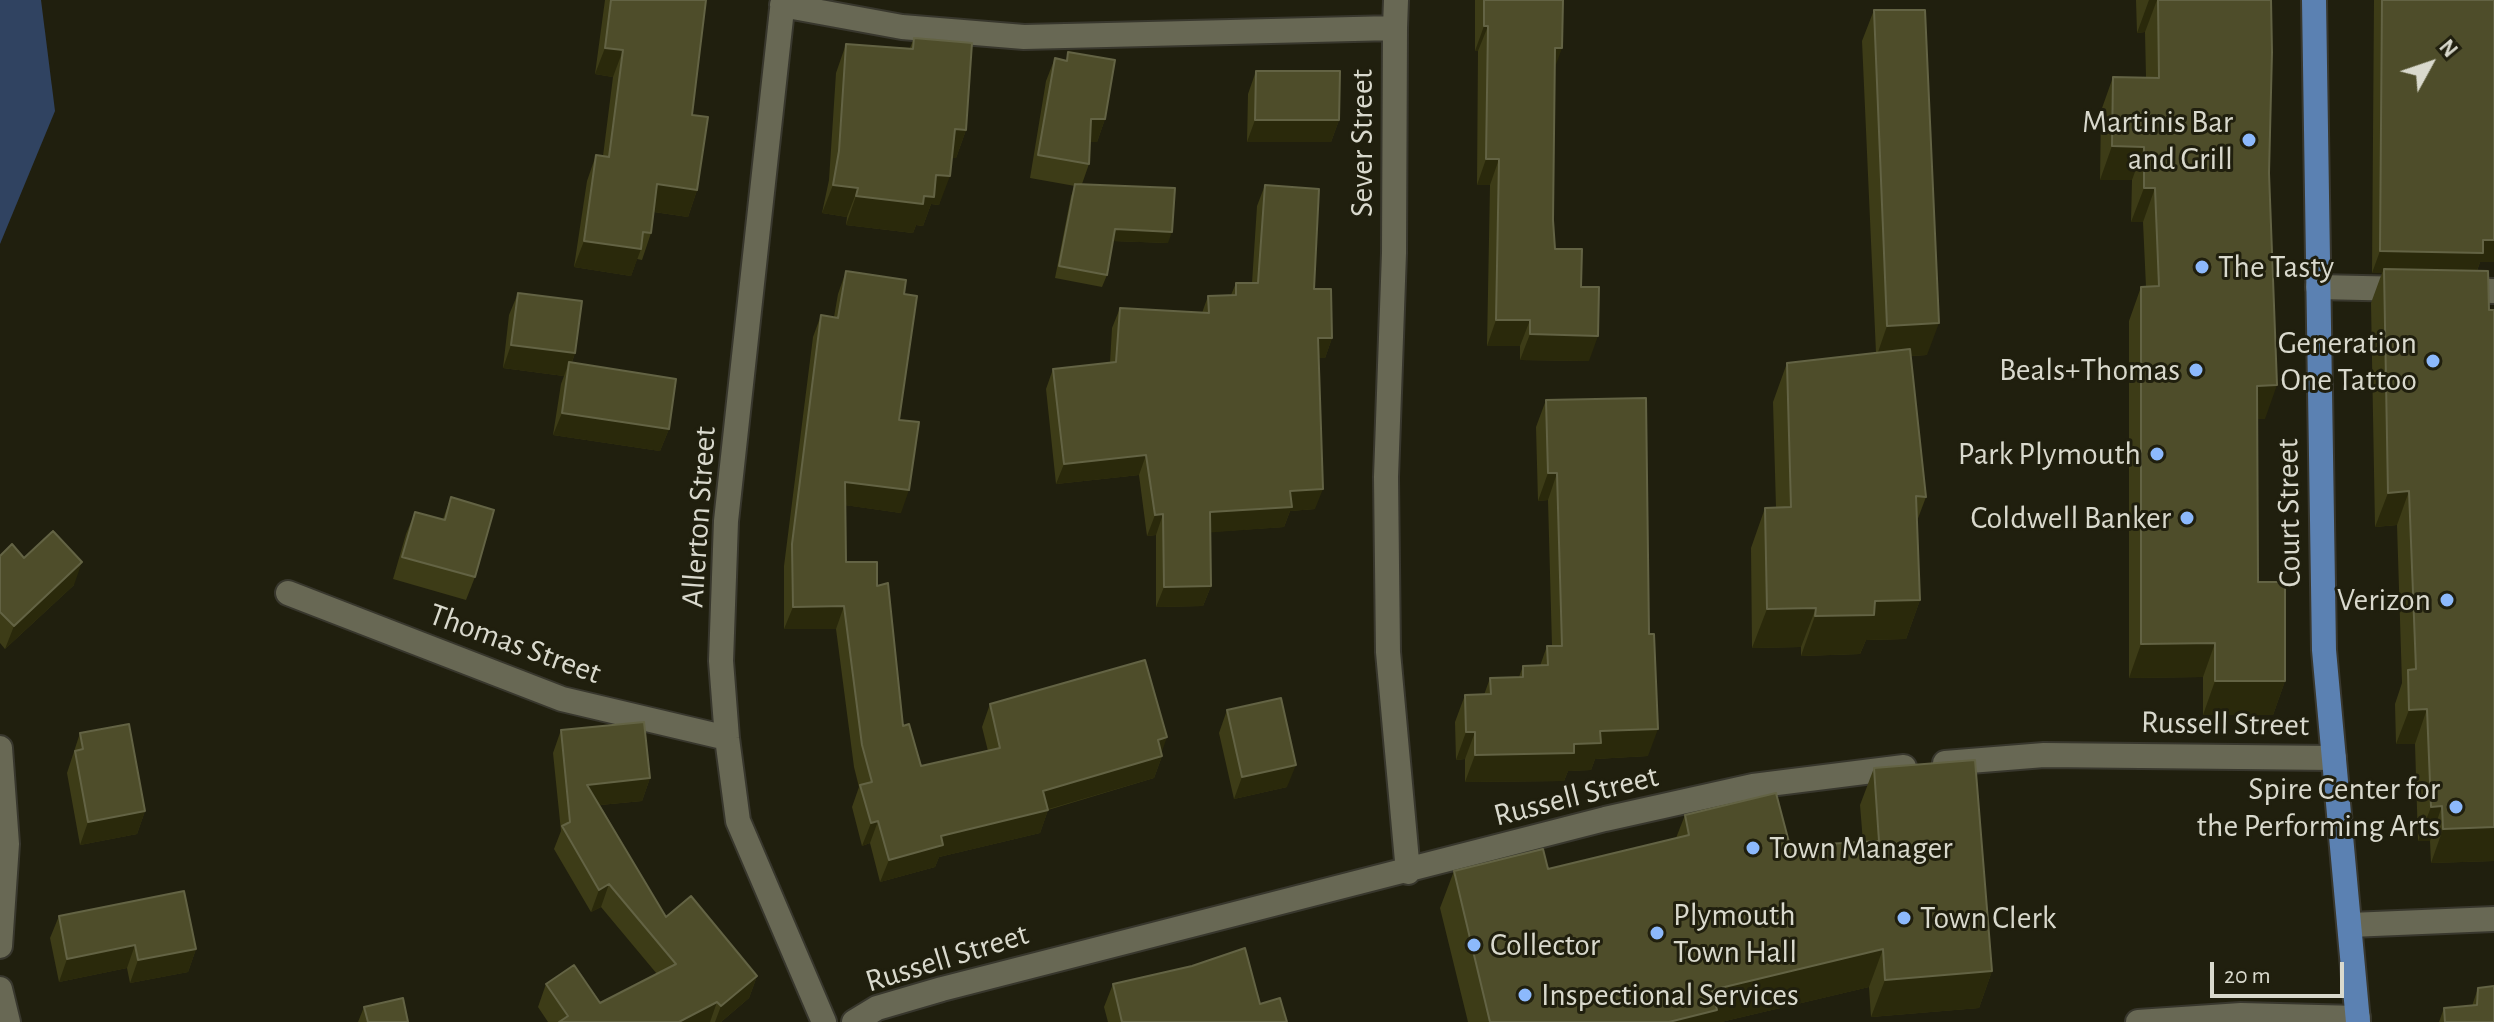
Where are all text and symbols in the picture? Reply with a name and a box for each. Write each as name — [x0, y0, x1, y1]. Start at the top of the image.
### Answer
north arrow — [2390, 24, 2470, 104]
text: N — [2435, 36, 2462, 61]
street label: Sever Street — [1343, 69, 1381, 217]
place label: Martinis Bar and Grill — [2082, 103, 2233, 178]
marker: Martinis Bar and Grill — [2240, 131, 2258, 149]
place label: The Tasty — [2218, 248, 2334, 286]
marker: The Tasty — [2193, 258, 2211, 276]
place label: Generation One Tattoo — [2278, 324, 2417, 399]
place label: Beals+Thomas — [1999, 351, 2180, 389]
marker: Generation One Tattoo — [2424, 352, 2442, 370]
marker: Beals+Thomas — [2187, 361, 2205, 379]
street label: Allerton Street — [674, 425, 724, 609]
place label: Park Plymouth — [1958, 435, 2141, 473]
street label: Court Street — [2269, 438, 2309, 588]
marker: Park Plymouth — [2148, 445, 2166, 463]
place label: Coldwell Banker — [1971, 499, 2171, 537]
marker: Coldwell Banker — [2178, 509, 2196, 527]
place label: Verizon — [2337, 581, 2431, 619]
marker: Verizon — [2438, 591, 2456, 609]
street label: Thomas Street — [424, 595, 606, 693]
street label: Russell Street — [2141, 703, 2309, 745]
street label: Russell Street — [1490, 757, 1662, 835]
place label: Spire Center for the Performing Arts — [2197, 770, 2440, 845]
marker: Spire Center for the Performing Arts — [2447, 798, 2465, 816]
place label: Town Manager — [1769, 829, 1953, 867]
marker: Town Manager — [1744, 839, 1762, 857]
place label: Plymouth Town Hall — [1673, 896, 1797, 971]
place label: Town Clerk — [1920, 899, 2056, 937]
marker: Town Clerk — [1895, 909, 1913, 927]
street label: Russell Street — [861, 915, 1033, 1001]
marker: Plymouth Town Hall — [1648, 924, 1666, 942]
place label: Collector — [1490, 926, 1600, 964]
marker: Collector — [1465, 936, 1483, 954]
scale bar — [2214, 946, 2348, 996]
text: 20 m — [2224, 964, 2271, 988]
place label: Inspectional Services — [1541, 976, 1799, 1014]
marker: Inspectional Services — [1516, 986, 1534, 1004]

